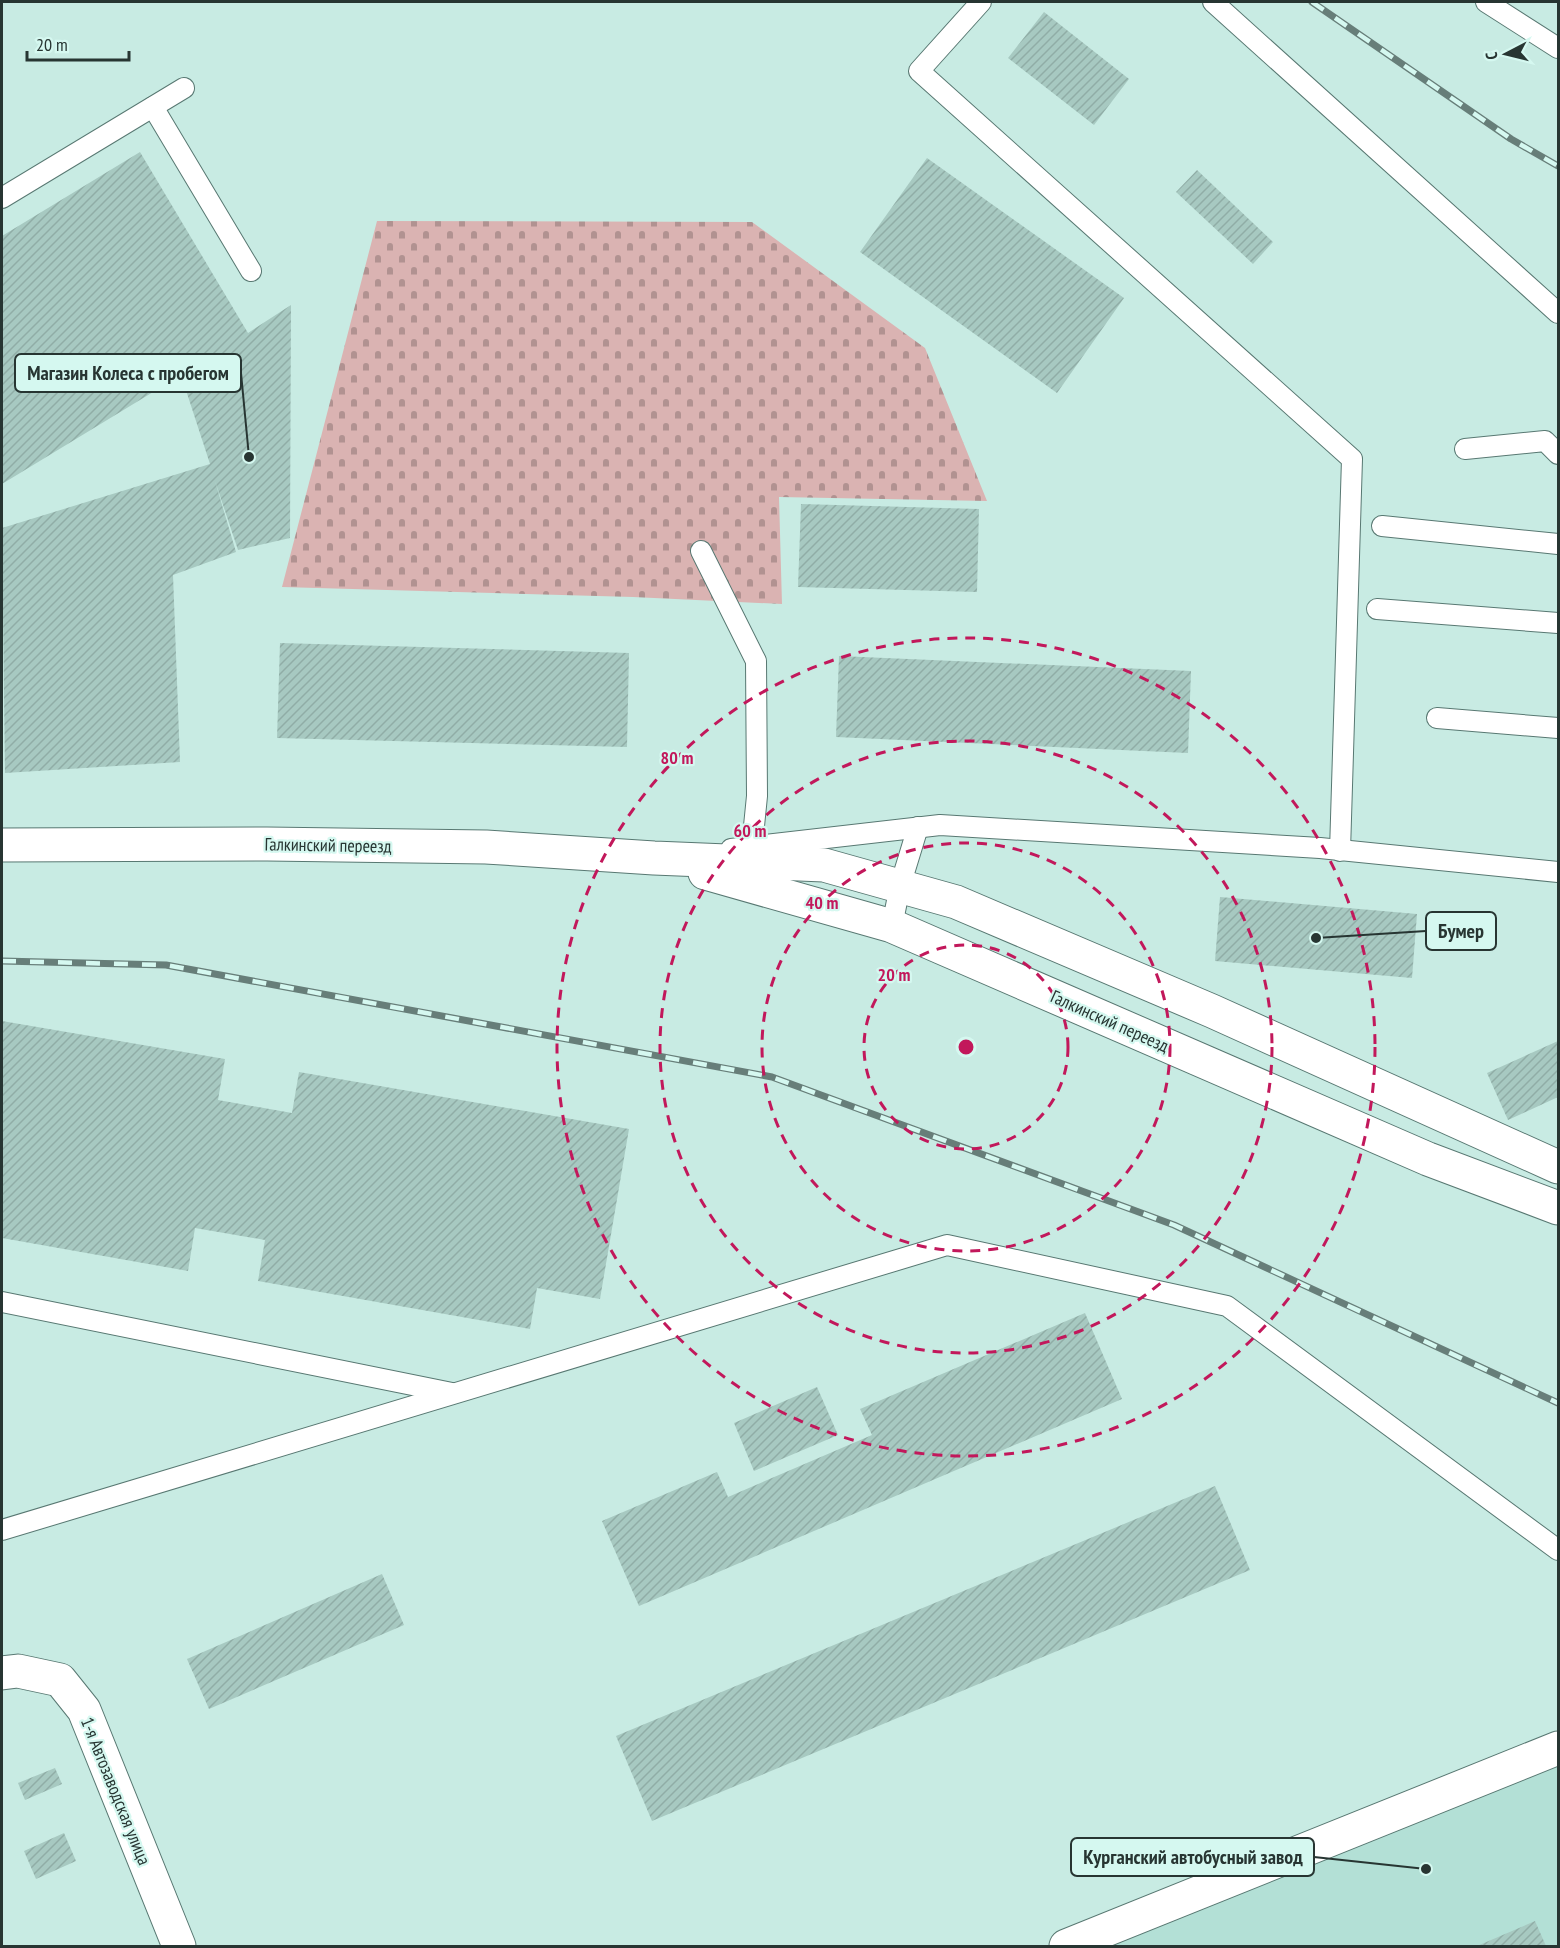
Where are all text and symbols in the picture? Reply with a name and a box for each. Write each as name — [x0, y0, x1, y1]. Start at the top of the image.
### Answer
scale bar — [27, 24, 129, 62]
north arrow — [1476, 24, 1536, 84]
text: 20 m — [36, 33, 68, 56]
text: С — [1481, 50, 1501, 61]
callout: Магазин Колеса с пробегом — [15, 354, 241, 392]
text: Магазин Колеса с пробегом — [27, 360, 229, 386]
text: 80 m — [661, 746, 693, 769]
text: 60 m — [734, 819, 766, 842]
street label: Галкинский переезд — [264, 832, 392, 858]
text: 40 m — [806, 891, 838, 914]
callout: Бумер — [1426, 912, 1496, 950]
text: Бумер — [1438, 918, 1484, 944]
text: 20 m — [878, 963, 910, 986]
street label: Галкинский переезд — [1047, 985, 1173, 1057]
centre of rings — [956, 1037, 976, 1057]
street label: 1-я Автозаводская улица — [76, 1714, 156, 1868]
callout: Курганский автобусный завод — [1071, 1838, 1314, 1876]
text: Курганский автобусный завод — [1083, 1844, 1303, 1870]

